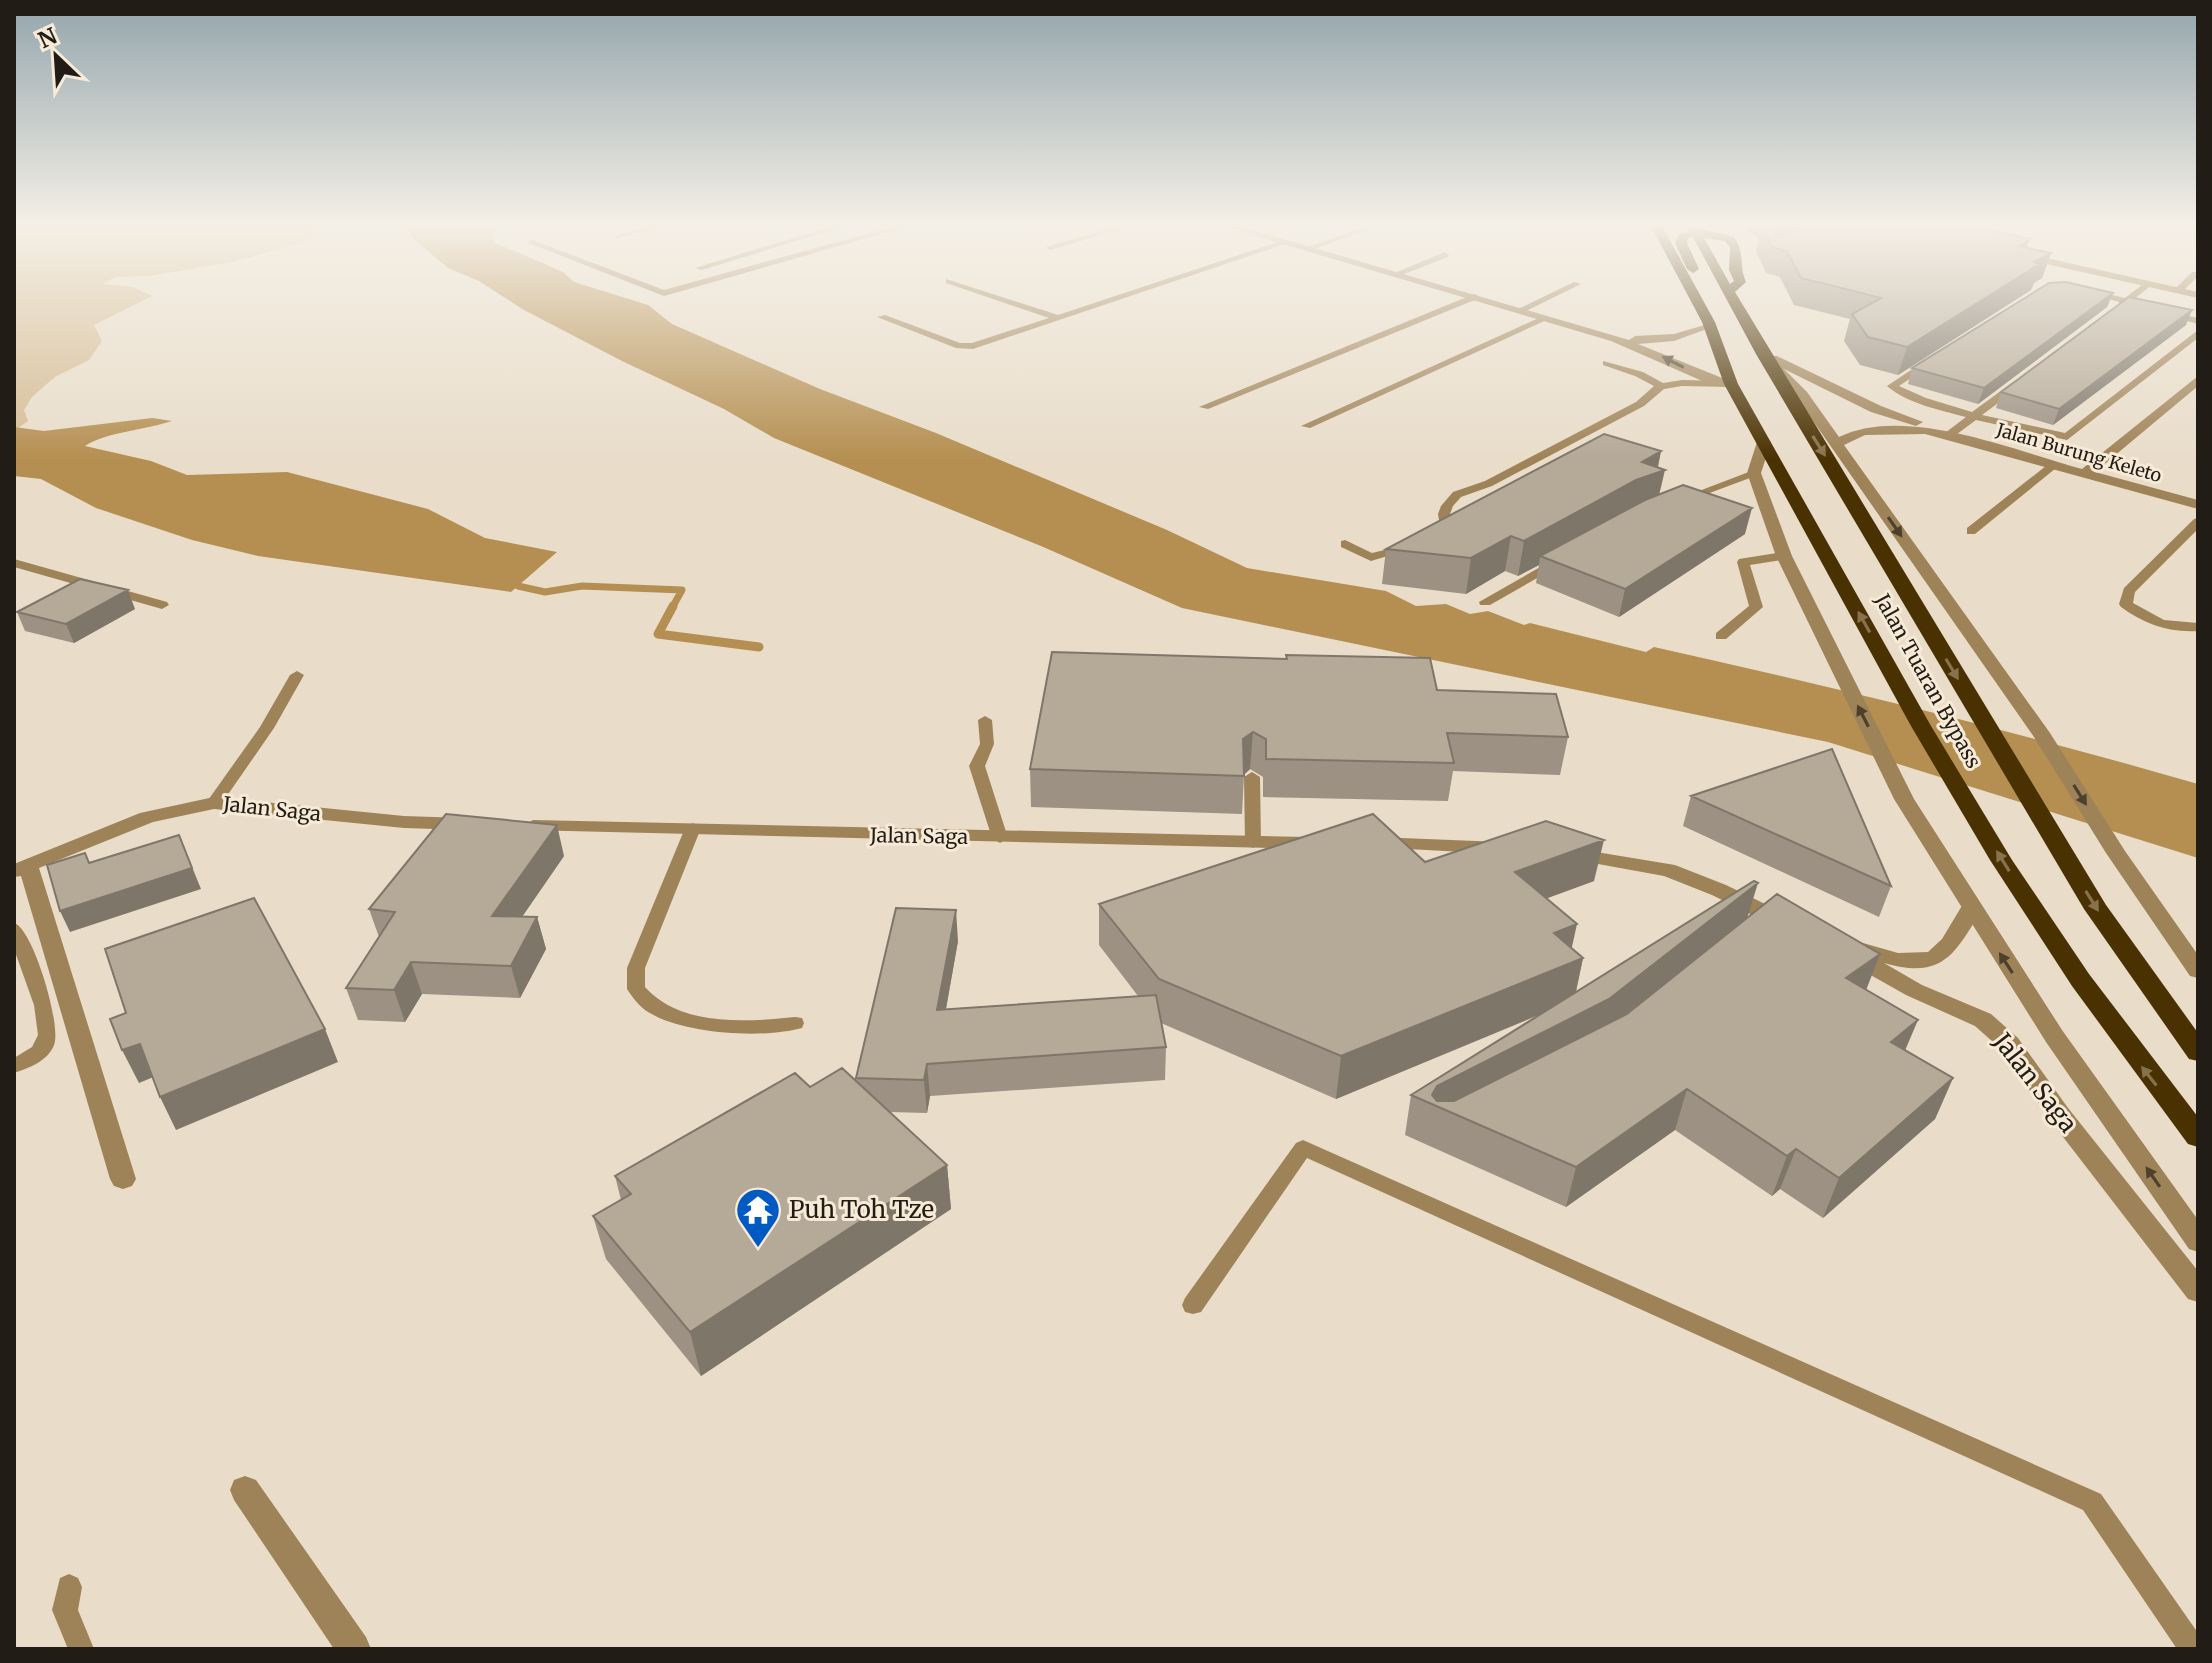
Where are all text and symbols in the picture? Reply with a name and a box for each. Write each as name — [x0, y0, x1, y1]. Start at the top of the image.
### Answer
north arrow — [16, 16, 96, 96]
text: N — [34, 21, 62, 54]
one-way arrow — [1661, 355, 1684, 369]
street label: Jalan Burung Keleto — [1993, 418, 2164, 487]
one-way arrow — [1812, 435, 1827, 456]
one-way arrow — [1887, 516, 1902, 537]
street label: Jalan Tuaran Bypass — [1870, 588, 1987, 772]
one-way arrow — [1858, 610, 1871, 633]
one-way arrow — [1945, 658, 1959, 680]
one-way arrow — [1856, 704, 1869, 727]
one-way arrow — [2072, 784, 2086, 806]
street label: Jalan Saga — [221, 791, 323, 826]
street label: Jalan Saga — [869, 822, 969, 849]
one-way arrow — [1996, 850, 2010, 872]
one-way arrow — [2084, 890, 2098, 912]
one-way arrow — [1999, 952, 2014, 973]
street label: Jalan Saga — [1986, 1026, 2084, 1139]
one-way arrow — [2142, 1066, 2158, 1086]
one-way arrow — [2146, 1167, 2161, 1188]
temple icon: Puh Toh Tze — [734, 1186, 782, 1249]
place label: Puh Toh Tze — [789, 1194, 934, 1225]

